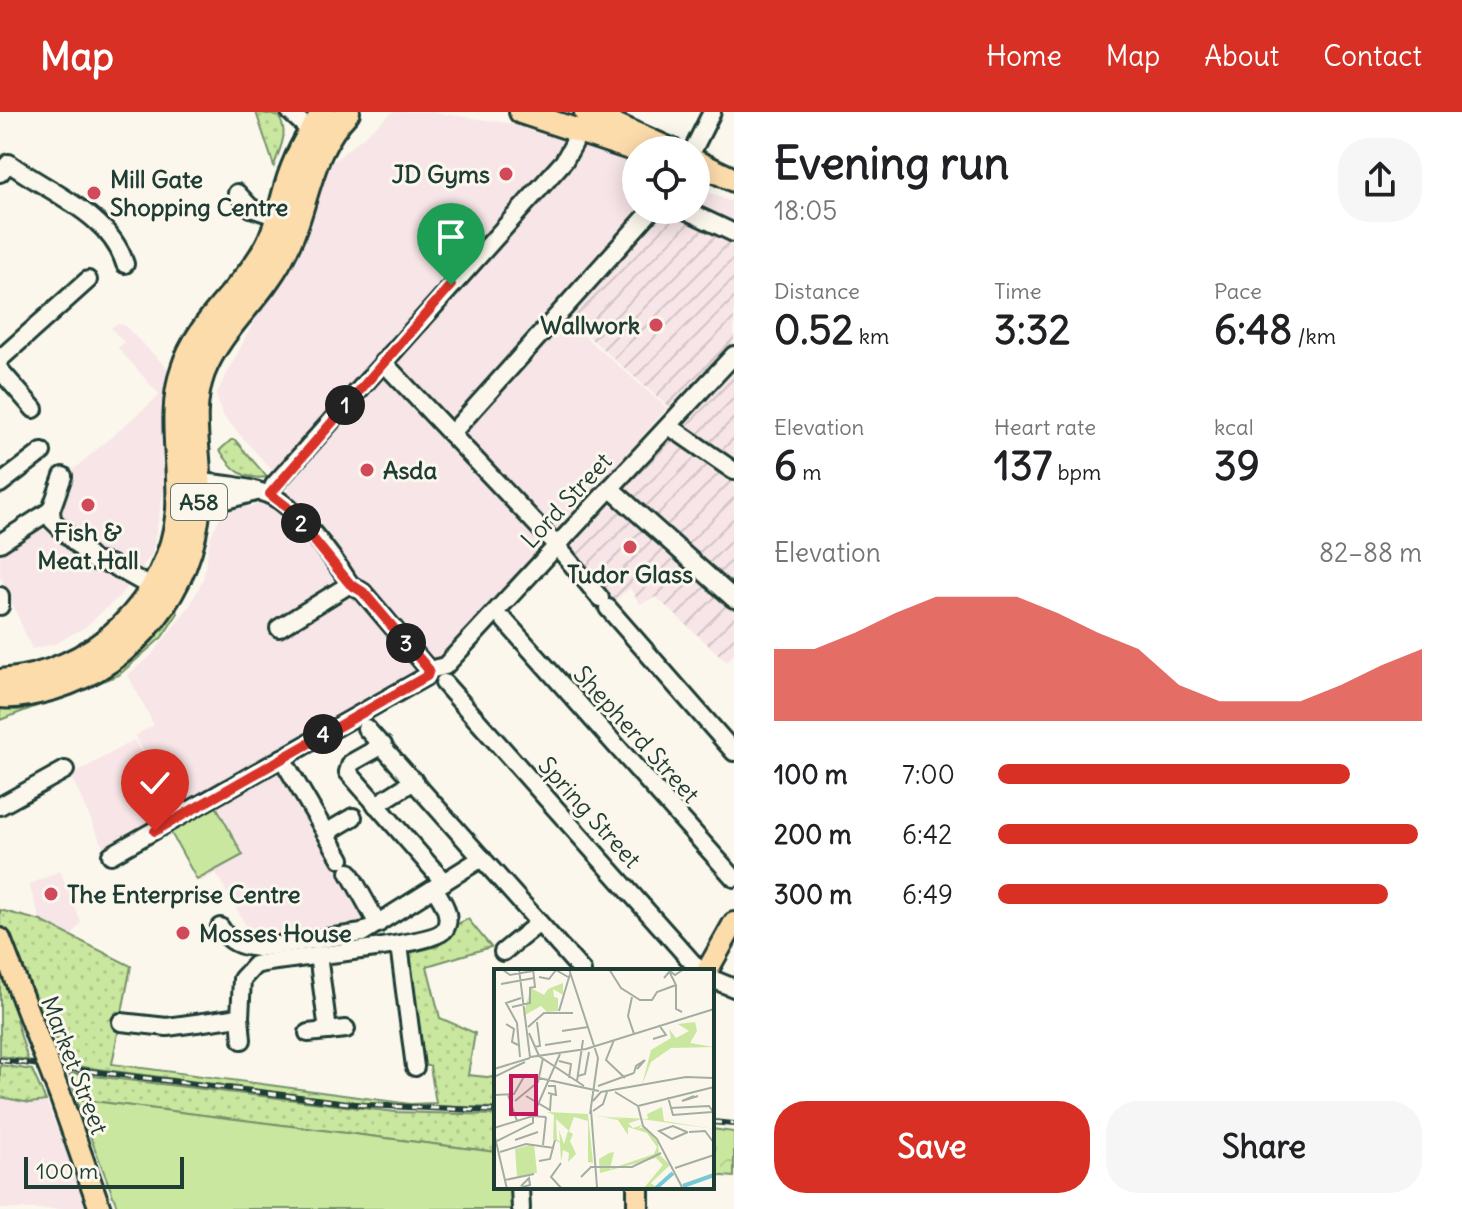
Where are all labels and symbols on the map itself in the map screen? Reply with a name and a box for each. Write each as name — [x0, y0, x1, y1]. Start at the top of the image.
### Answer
place label: JD Gyms — [392, 159, 490, 189]
place label: Mill Gate Shopping Centre — [110, 164, 288, 222]
marker: JD Gyms — [497, 165, 515, 183]
marker: Mill Gate Shopping Centre — [85, 184, 103, 202]
pin — [417, 203, 485, 285]
place label: Wallwork — [540, 310, 640, 340]
marker: Wallwork — [647, 316, 665, 334]
pin: 1 — [325, 385, 365, 425]
street label: Lord Street — [514, 446, 618, 554]
place label: Asda — [383, 455, 437, 485]
marker: Asda — [358, 461, 376, 479]
road number: A58 — [171, 484, 227, 520]
marker: Fish & Meat Hall — [79, 496, 97, 514]
pin: 2 — [281, 503, 321, 543]
place label: Fish & Meat Hall — [37, 517, 139, 575]
marker: Tudor Glass — [621, 538, 639, 556]
place label: Tudor Glass — [567, 559, 693, 589]
pin: 3 — [386, 623, 426, 663]
street label: Shepherd Street — [568, 659, 706, 809]
pin: 4 — [303, 714, 343, 754]
pin — [121, 749, 189, 831]
street label: Spring Street — [532, 750, 648, 874]
place label: The Enterprise Centre — [67, 879, 301, 909]
marker: The Enterprise Centre — [42, 885, 60, 903]
place label: Mosses House — [199, 918, 352, 948]
marker: Mosses House — [174, 924, 192, 942]
inset map — [494, 969, 714, 1189]
street label: Market Street — [35, 992, 115, 1138]
scale bar — [24, 1153, 184, 1189]

